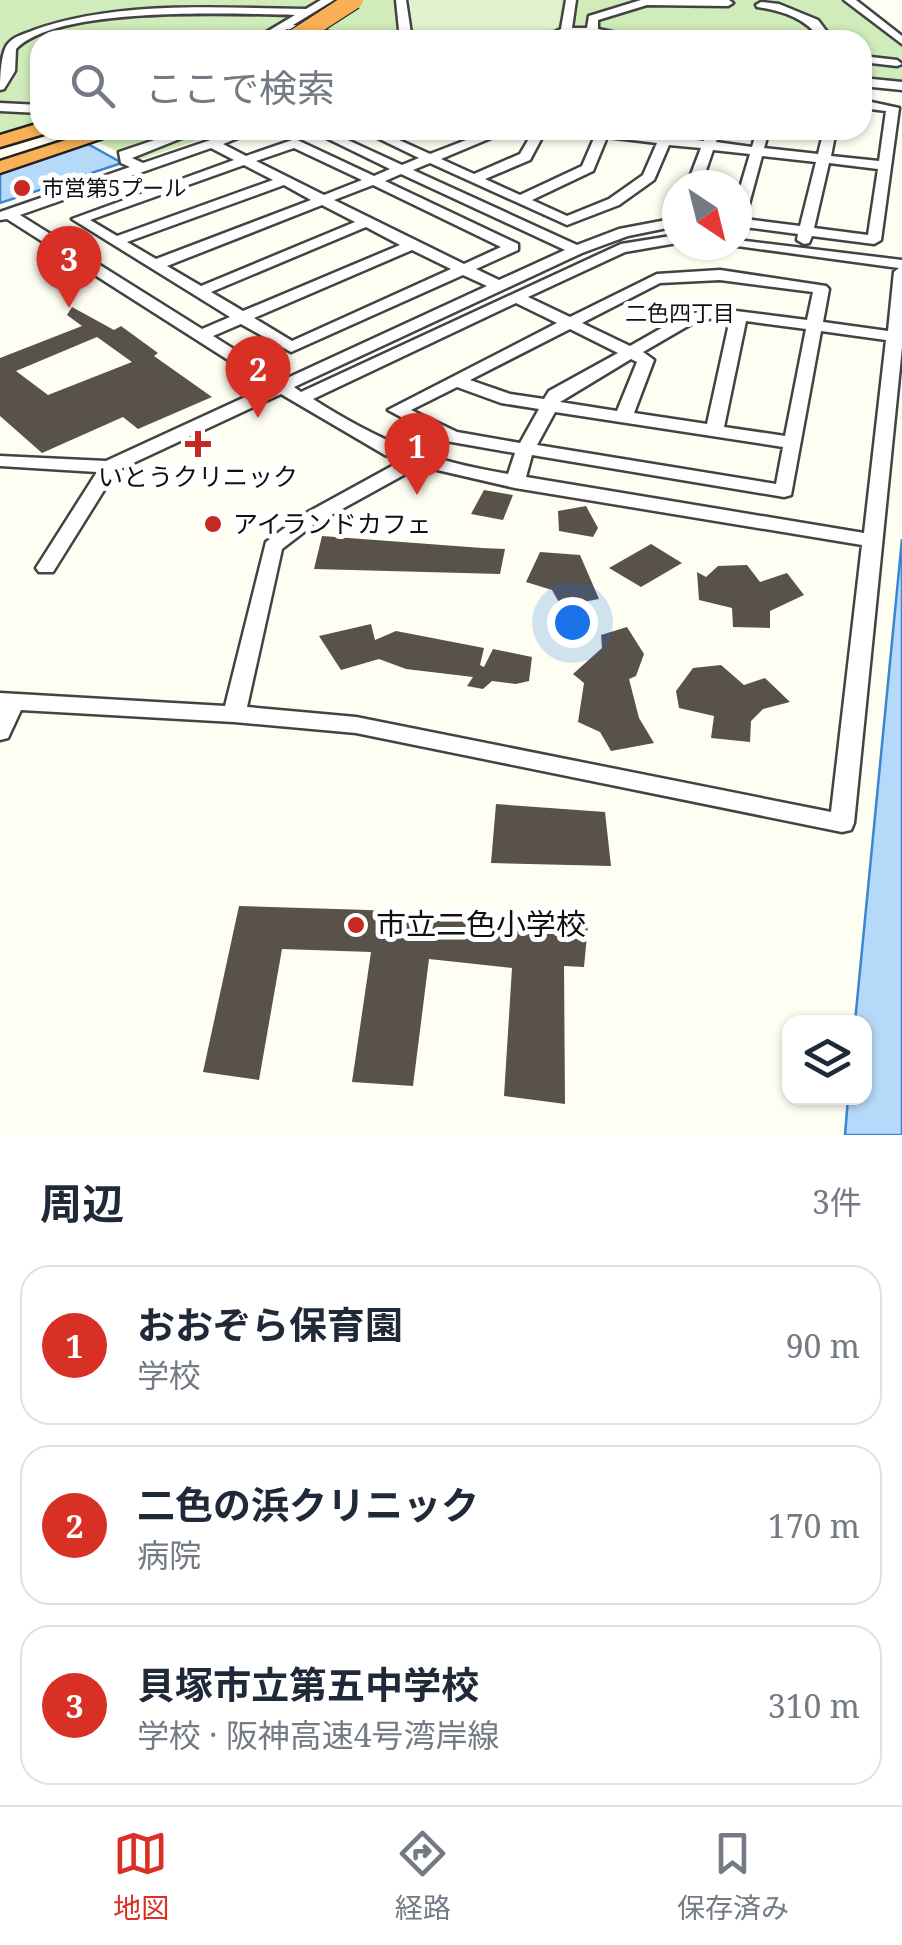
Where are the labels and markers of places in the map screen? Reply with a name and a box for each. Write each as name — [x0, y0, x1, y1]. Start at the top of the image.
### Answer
place label: 市営第5プール — [42, 172, 186, 202]
marker: 市営第5プール — [11, 177, 33, 199]
pin: 3 — [36, 226, 102, 308]
pin: 2 — [226, 336, 290, 418]
pin: 1 — [384, 412, 450, 495]
marker: いとうクリニック — [185, 431, 211, 457]
place label: いとうクリニック — [98, 459, 298, 493]
place label: アイランドカフェ — [233, 506, 432, 540]
marker: アイランドカフェ — [202, 513, 224, 535]
place label: 市立二色小学校 — [376, 903, 586, 944]
marker: 市立二色小学校 — [345, 914, 367, 936]

